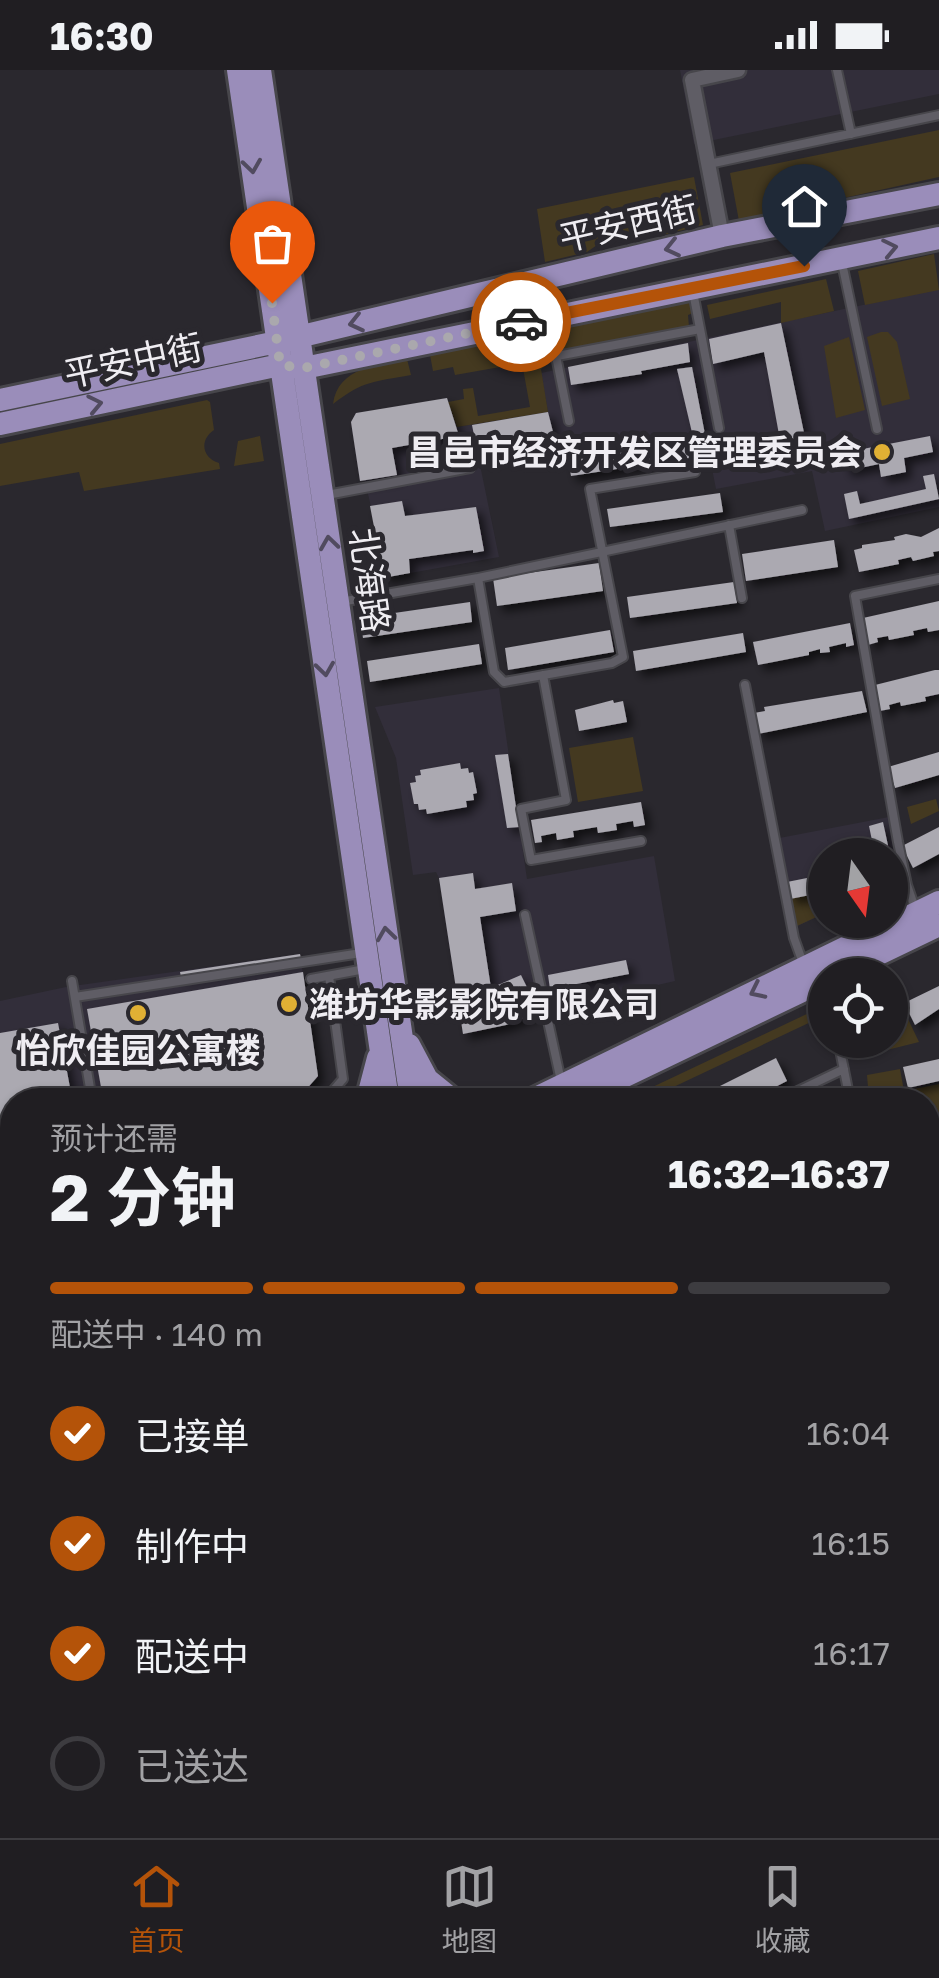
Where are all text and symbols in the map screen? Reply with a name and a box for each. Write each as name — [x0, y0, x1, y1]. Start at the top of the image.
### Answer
text: 16:30 — [50, 13, 154, 58]
one-way arrow — [240, 158, 261, 175]
pin — [762, 164, 847, 267]
icon: home — [777, 179, 832, 234]
street label: 平安西街 — [555, 187, 701, 259]
pin — [230, 201, 315, 304]
icon: bag — [245, 216, 300, 271]
one-way arrow — [664, 236, 681, 257]
one-way arrow — [882, 239, 899, 260]
courier — [471, 272, 571, 372]
icon: car — [494, 295, 549, 350]
one-way arrow — [348, 311, 365, 332]
street label: 平安中街 — [60, 325, 206, 395]
one-way arrow — [87, 394, 104, 415]
place label: 昌邑市经济开发区管理委员会 — [407, 431, 862, 473]
marker: 昌邑市经济开发区管理委员会 — [871, 441, 893, 463]
street label: 北海路 — [342, 525, 398, 635]
one-way arrow — [320, 535, 341, 552]
one-way arrow — [313, 661, 334, 678]
north arrow — [808, 838, 908, 938]
map controls — [808, 838, 908, 1058]
one-way arrow — [377, 926, 398, 943]
button: locate — [808, 958, 908, 1058]
one-way arrow — [749, 978, 767, 998]
place label: 潍坊华影影院有限公司 — [309, 983, 659, 1025]
marker: 潍坊华影影院有限公司 — [278, 993, 300, 1015]
marker: 怡欣佳园公寓楼 — [127, 1002, 149, 1024]
place label: 怡欣佳园公寓楼 — [15, 1029, 261, 1071]
text: 预计还需 — [50, 1119, 178, 1157]
text: 16:32–16:37 — [668, 1151, 890, 1196]
text: 2 分钟 — [50, 1157, 236, 1235]
text: 配送中 · 140 m — [50, 1315, 263, 1353]
icon: check — [50, 1406, 105, 1461]
text: 已接单 — [135, 1413, 249, 1458]
text: 16:04 — [806, 1414, 890, 1452]
icon: check — [50, 1516, 105, 1571]
text: 制作中 — [135, 1523, 249, 1568]
text: 16:15 — [811, 1524, 890, 1562]
icon: check — [50, 1626, 105, 1681]
text: 配送中 — [135, 1633, 249, 1678]
text: 16:17 — [813, 1634, 890, 1672]
text: 已送达 — [135, 1743, 249, 1788]
tab: 首页 — [128, 1859, 185, 1959]
tab: 地图 — [441, 1859, 498, 1959]
tab: 收藏 — [754, 1859, 811, 1959]

